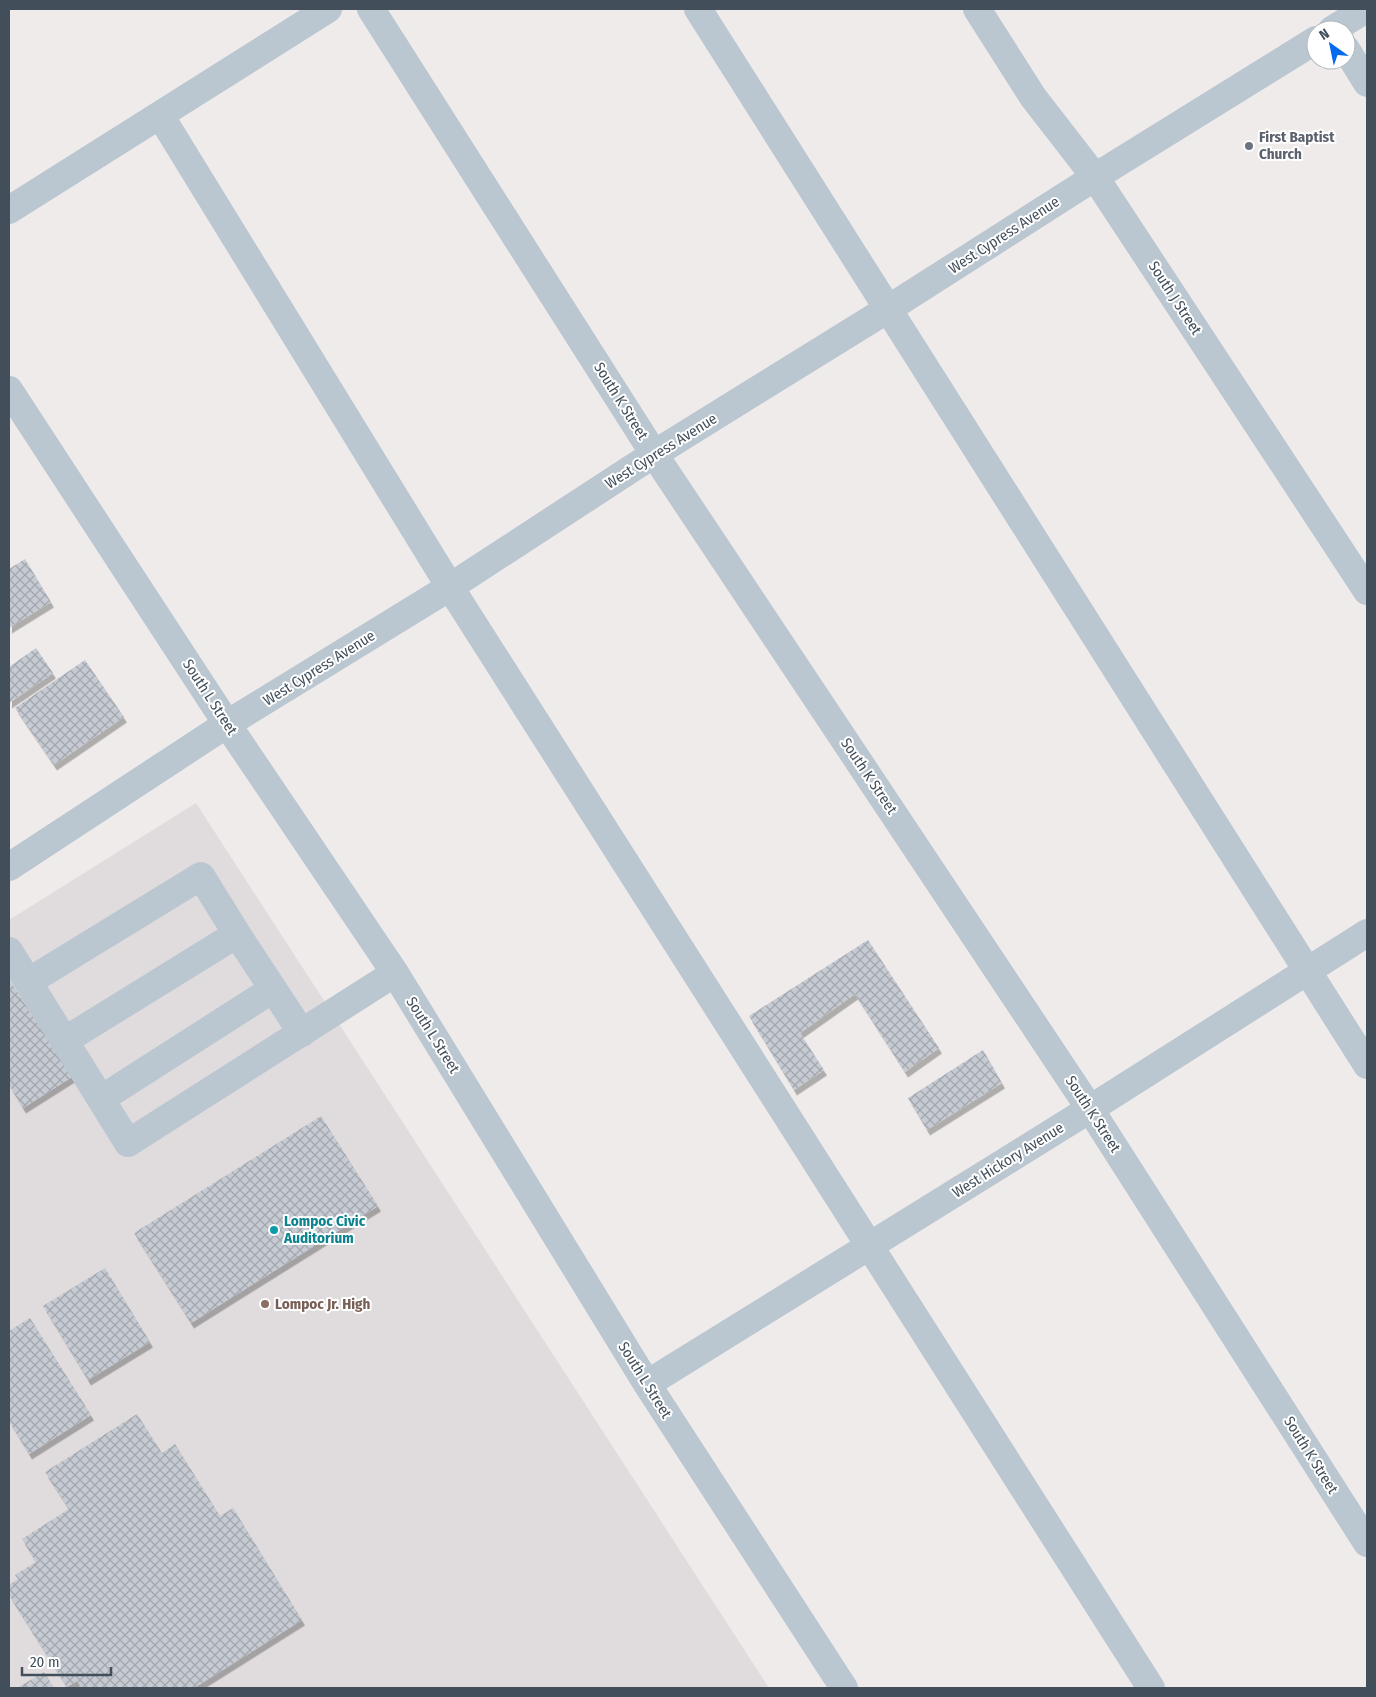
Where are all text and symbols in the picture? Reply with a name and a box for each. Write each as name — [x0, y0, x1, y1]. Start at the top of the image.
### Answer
north arrow — [1306, 20, 1356, 70]
text: N — [1316, 25, 1332, 44]
place label: First Baptist Church — [1259, 128, 1335, 163]
marker: First Baptist Church — [1243, 140, 1255, 152]
street label: West Cypress Avenue — [945, 192, 1063, 278]
street label: South J Street — [1145, 258, 1205, 338]
street label: South K Street — [590, 359, 652, 443]
street label: West Cypress Avenue — [602, 409, 720, 493]
street label: West Cypress Avenue — [260, 626, 378, 710]
street label: South L Street — [179, 656, 241, 738]
street label: South K Street — [837, 735, 901, 818]
street label: South L Street — [402, 994, 464, 1077]
street label: South K Street — [1062, 1072, 1125, 1156]
street label: West Hickory Avenue — [949, 1118, 1067, 1202]
place label: Lompoc Civic Auditorium — [283, 1212, 366, 1247]
marker: Lompoc Civic Auditorium — [268, 1224, 280, 1236]
place label: Lompoc Jr. High — [275, 1295, 371, 1313]
marker: Lompoc Jr. High — [259, 1298, 271, 1310]
street label: South L Street — [614, 1339, 676, 1422]
street label: South K Street — [1280, 1413, 1342, 1497]
scale bar — [22, 1644, 111, 1676]
text: 20 m — [30, 1653, 60, 1671]

